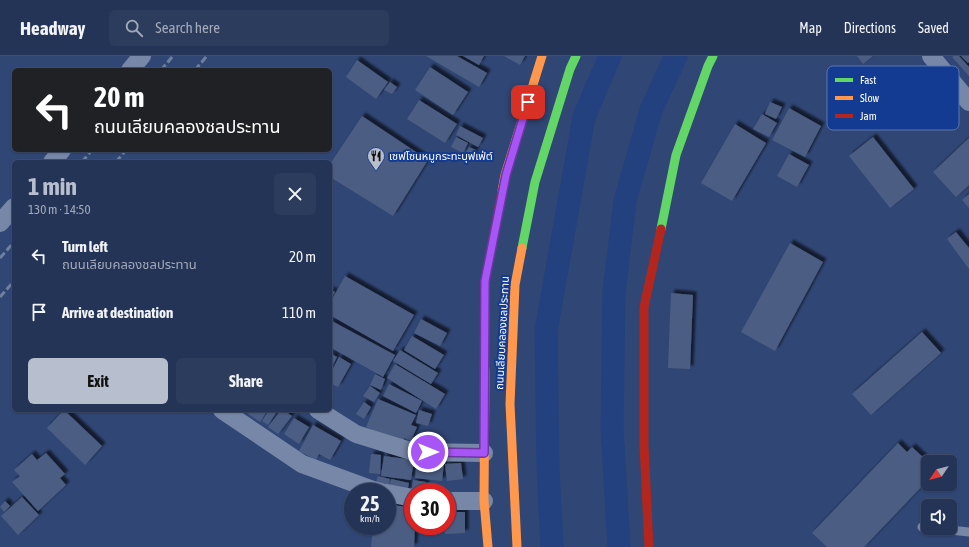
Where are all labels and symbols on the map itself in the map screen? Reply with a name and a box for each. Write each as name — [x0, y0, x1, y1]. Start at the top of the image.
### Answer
legend — [827, 66, 959, 130]
text: Fast — [860, 74, 876, 86]
pin — [511, 85, 545, 119]
text: Slow — [860, 92, 879, 104]
text: Jam — [860, 110, 877, 122]
restaurant icon: เซฟโซนหมูกระทะบุฟเฟ่ต์ — [366, 146, 386, 171]
place label: เซฟโซนหมูกระทะบุฟเฟ่ต์ — [389, 150, 493, 163]
street label: ถนนเลียบคลองชลประทาน — [493, 276, 511, 390]
position arrow — [407, 431, 449, 473]
north arrow — [921, 455, 957, 491]
speed limit sign: 30 — [404, 483, 456, 535]

